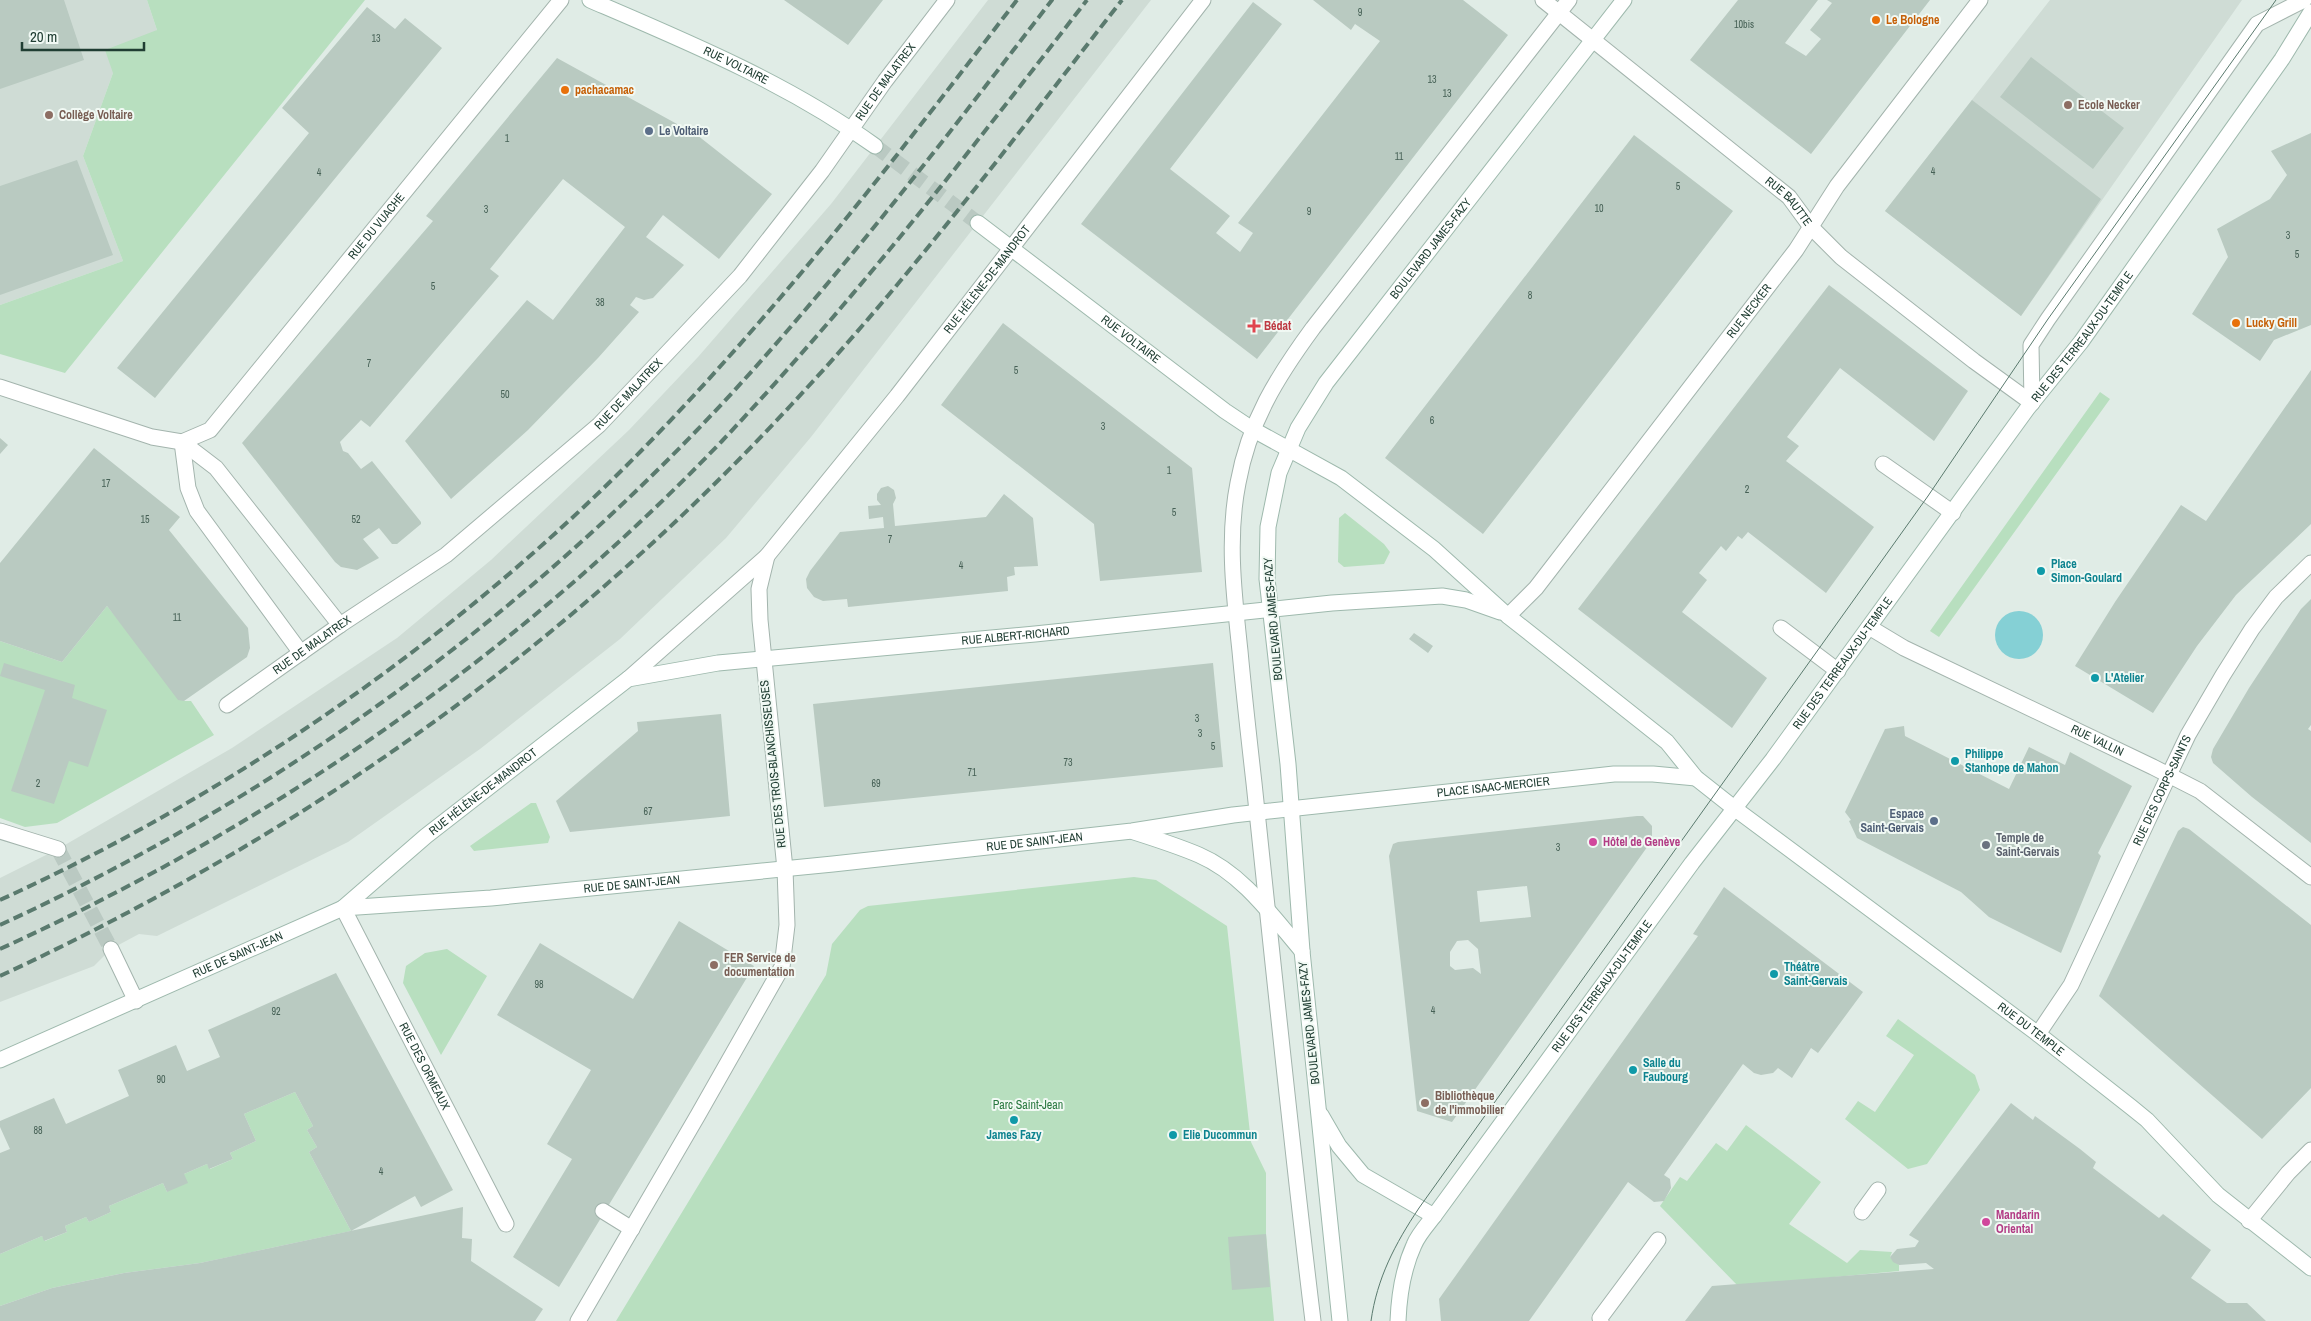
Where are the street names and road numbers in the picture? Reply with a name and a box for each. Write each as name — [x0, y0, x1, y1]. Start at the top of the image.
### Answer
street label: RUE DE MALATREX — [852, 39, 919, 124]
street label: RUE VOLTAIRE — [701, 43, 771, 88]
street label: RUE BAUTTE — [1762, 173, 1816, 229]
street label: RUE DU VUACHE — [344, 190, 408, 263]
street label: BOULEVARD JAMES-FAZY — [1386, 195, 1475, 302]
street label: RUE HÉLÈNE-DE-MANDROT — [940, 222, 1034, 337]
street label: RUE DES TERREAUX-DU-TEMPLE — [2028, 268, 2137, 406]
street label: RUE NECKER — [1723, 281, 1775, 342]
street label: RUE VOLTAIRE — [1098, 311, 1164, 367]
street label: RUE DE MALATREX — [591, 355, 666, 433]
street label: BOULEVARD JAMES-FAZY — [1260, 556, 1286, 681]
street label: RUE DES TERREAUX-DU-TEMPLE — [1789, 594, 1896, 733]
street label: RUE DE MALATREX — [270, 612, 355, 678]
street label: RUE ALBERT-RICHARD — [961, 622, 1071, 649]
street label: RUE DES TROIS-BLANCHISSEUSES — [756, 679, 790, 849]
street label: RUE VALLIN — [2068, 721, 2126, 760]
street label: RUE DES CORPS-SAINTS — [2129, 732, 2195, 848]
street label: RUE HÉLÈNE-DE-MANDROT — [426, 745, 540, 839]
street label: PLACE ISAAC-MERCIER — [1436, 773, 1550, 801]
street label: RUE DE SAINT-JEAN — [986, 828, 1084, 855]
street label: RUE DE SAINT-JEAN — [583, 871, 681, 897]
street label: RUE DES TERREAUX-DU-TEMPLE — [1548, 917, 1656, 1056]
street label: RUE DE SAINT-JEAN — [190, 928, 285, 982]
street label: BOULEVARD JAMES-FAZY — [1295, 960, 1323, 1085]
street label: RUE DU TEMPLE — [1994, 999, 2068, 1060]
street label: RUE DES ORMEAUX — [395, 1020, 454, 1113]

